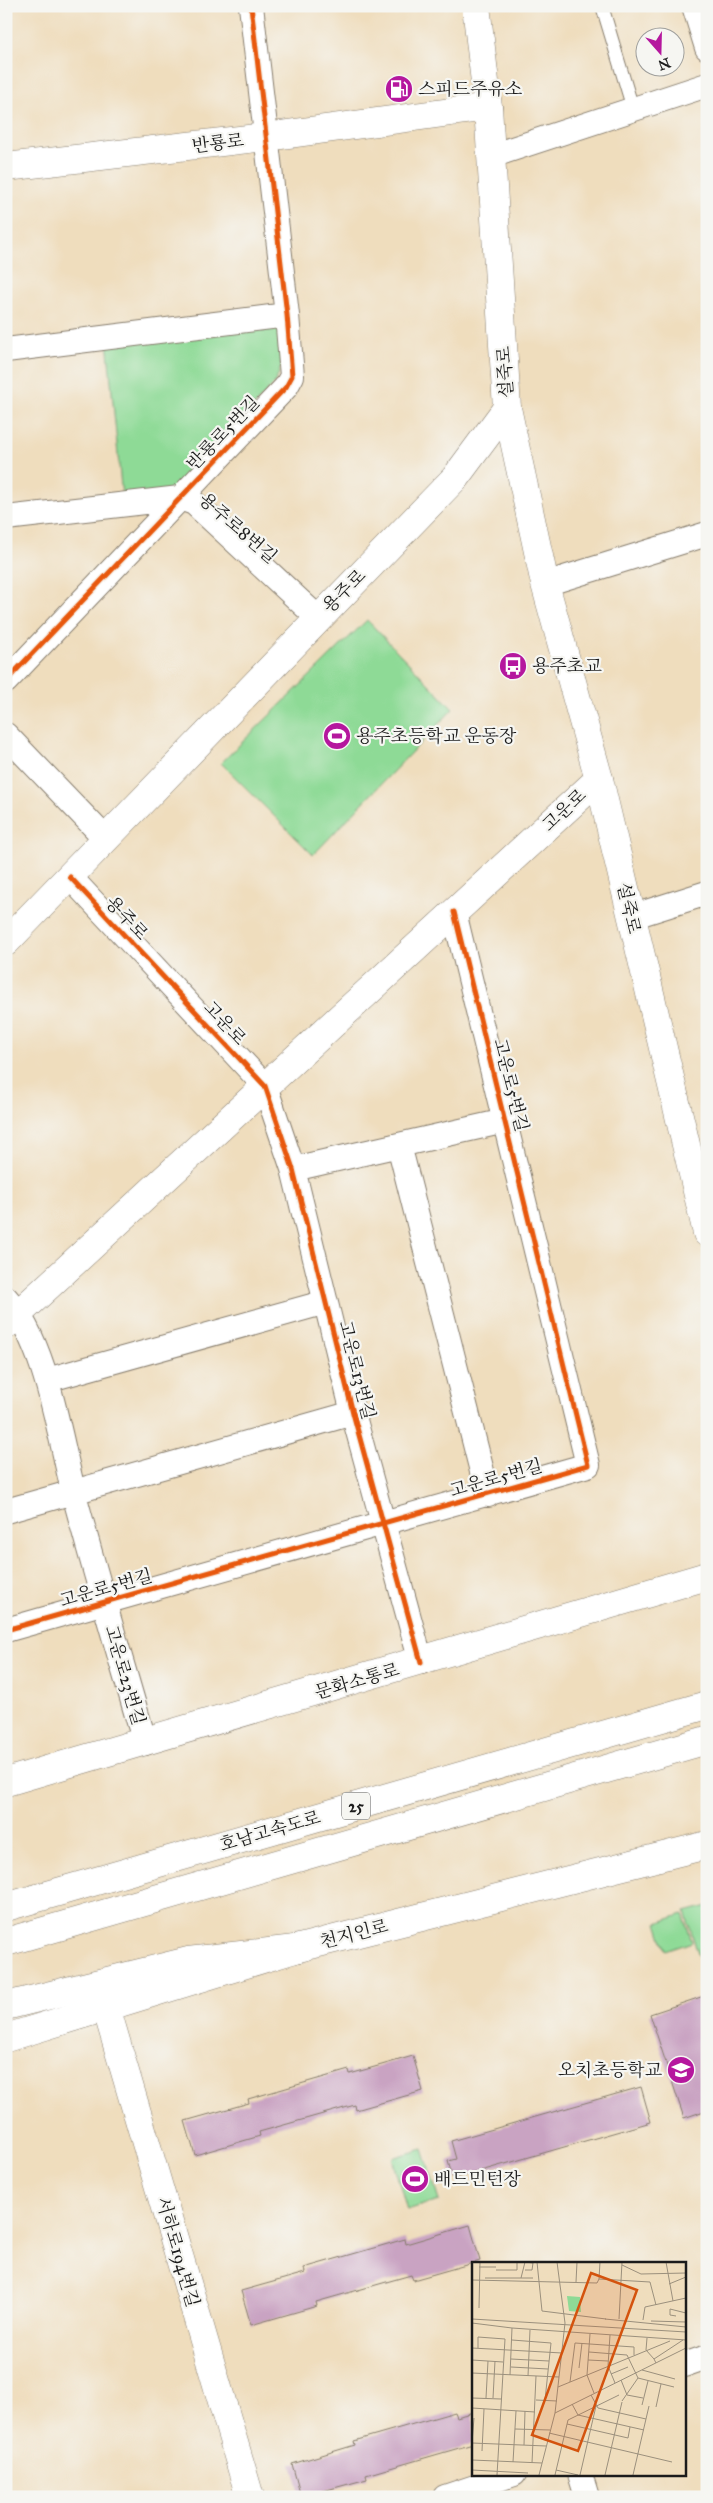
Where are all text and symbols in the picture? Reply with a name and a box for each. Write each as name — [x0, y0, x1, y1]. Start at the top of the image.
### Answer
north arrow — [636, 28, 686, 78]
text: N — [656, 54, 673, 74]
fuel station icon: 스피드주유소 — [384, 74, 414, 104]
place label: 스피드주유소 — [418, 78, 522, 100]
street label: 반룡로 — [191, 129, 245, 157]
street label: 설죽로 — [492, 345, 518, 399]
street label: 반룡로5번길 — [182, 391, 264, 475]
street label: 용주로8번길 — [194, 488, 282, 568]
street label: 용주로 — [318, 565, 370, 617]
bus stop icon: 용주초교 — [498, 651, 528, 681]
place label: 용주초교 — [532, 655, 602, 677]
sports icon: 용주초등학교 운동장 — [322, 721, 352, 751]
place label: 용주초등학교 운동장 — [356, 725, 517, 747]
street label: 고운로 — [537, 784, 591, 836]
street label: 설죽로 — [612, 880, 646, 936]
street label: 용주로 — [101, 891, 153, 945]
street label: 고운로 — [199, 996, 251, 1050]
street label: 고운로5번길 — [489, 1036, 533, 1134]
street label: 고운로13번길 — [334, 1318, 380, 1422]
street label: 고운로5번길 — [447, 1454, 545, 1502]
street label: 고운로5번길 — [57, 1564, 155, 1612]
street label: 고운로23번길 — [100, 1622, 150, 1728]
street label: 문화소통로 — [312, 1658, 402, 1704]
road number: 25 — [342, 1792, 370, 1820]
street label: 호남고속도로 — [217, 1806, 323, 1856]
street label: 천지인로 — [318, 1915, 390, 1953]
school or university icon: 오치초등학교 — [666, 2055, 696, 2085]
place label: 오치초등학교 — [558, 2059, 663, 2081]
sports icon: 배드민턴장 — [400, 2164, 430, 2194]
place label: 배드민턴장 — [434, 2168, 522, 2190]
street label: 서하로194번길 — [152, 2194, 204, 2310]
inset map — [472, 2262, 686, 2476]

